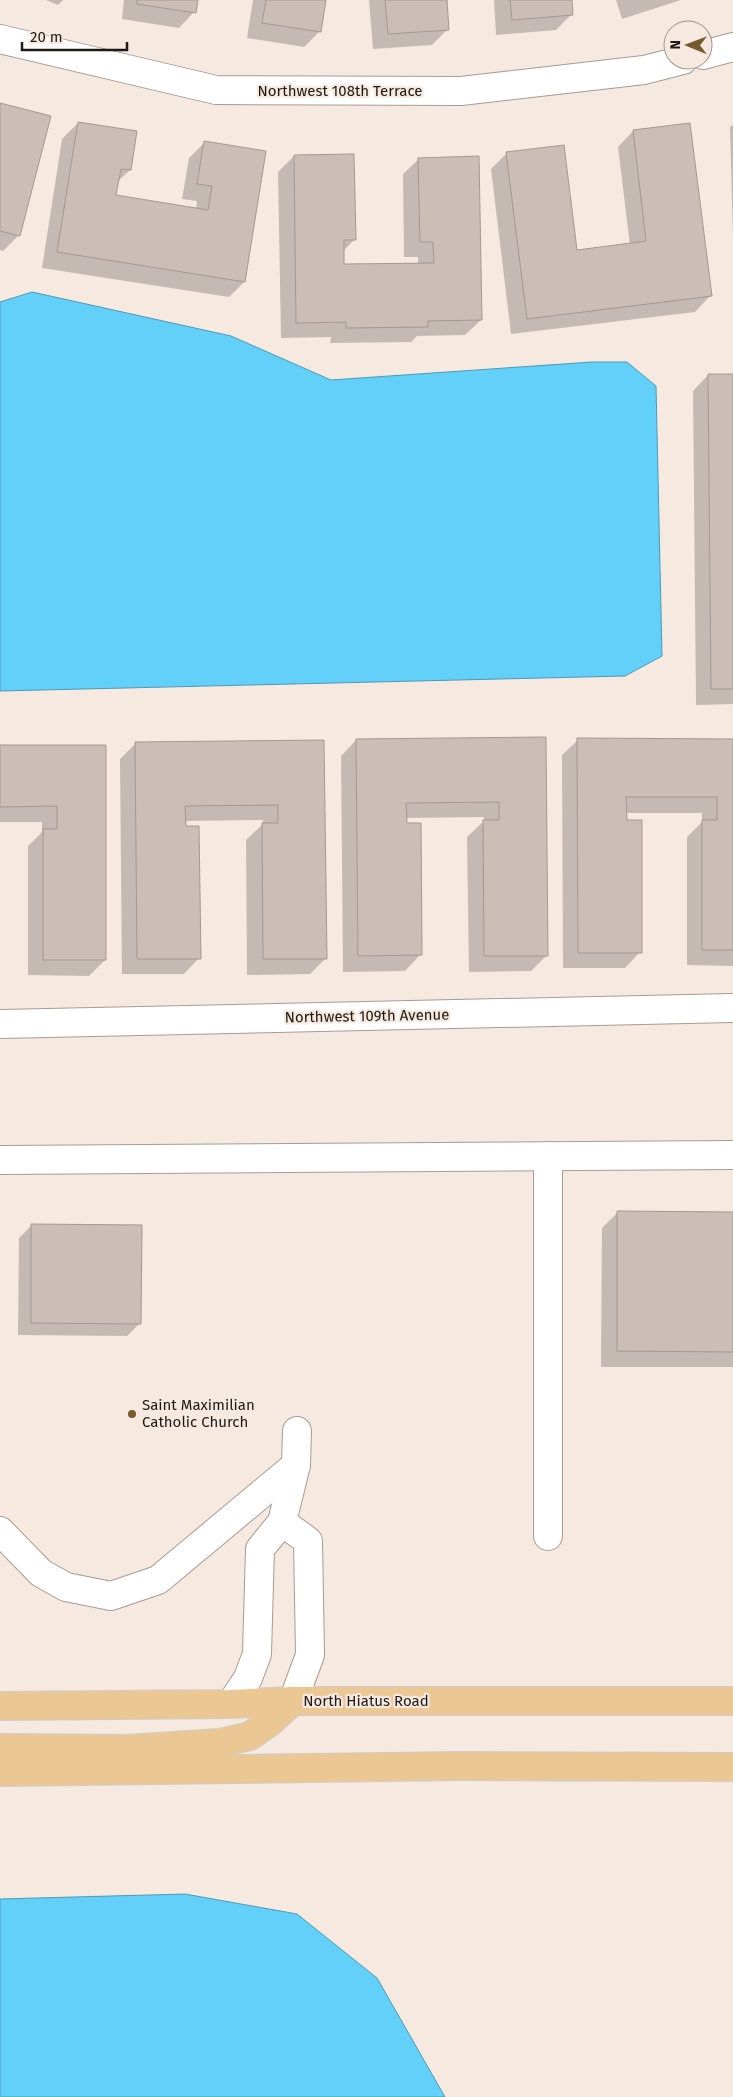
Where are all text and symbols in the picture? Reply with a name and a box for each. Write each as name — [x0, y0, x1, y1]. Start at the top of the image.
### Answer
scale bar — [22, 20, 128, 52]
north arrow — [663, 20, 713, 70]
text: 20 m — [30, 28, 63, 46]
text: N — [667, 40, 684, 50]
street label: Northwest 108th Terrace — [257, 82, 423, 100]
street label: Northwest 109th Avenue — [284, 1006, 450, 1026]
place label: Saint Maximilian Catholic Church — [142, 1396, 255, 1431]
marker: Saint Maximilian Catholic Church — [126, 1408, 138, 1420]
street label: North Hiatus Road — [303, 1692, 429, 1710]

